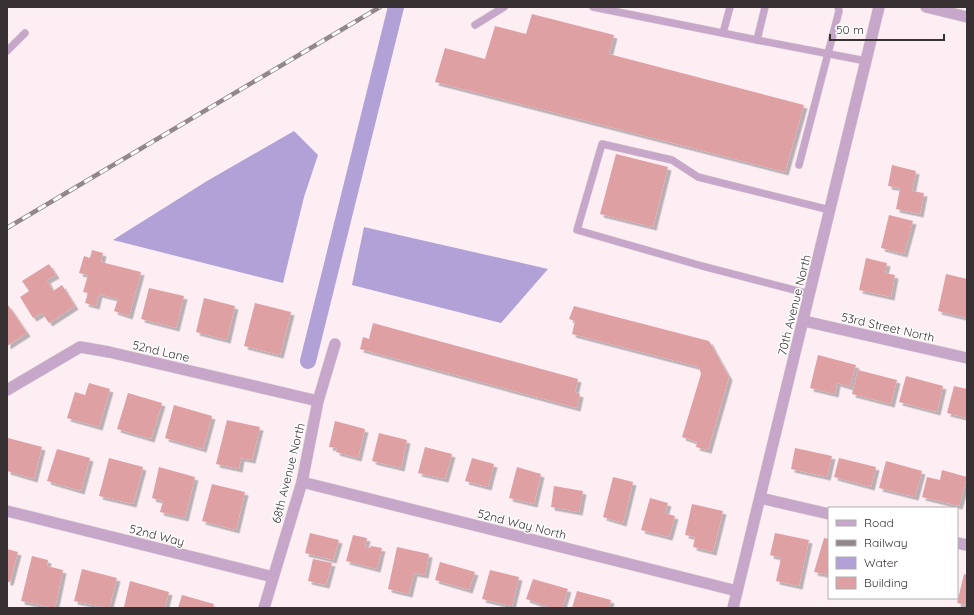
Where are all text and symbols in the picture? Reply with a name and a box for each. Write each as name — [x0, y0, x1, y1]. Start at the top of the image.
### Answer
scale bar — [830, 16, 944, 42]
text: 50 m — [836, 22, 864, 37]
street label: 70th Avenue North — [774, 253, 814, 357]
street label: 53rd Street North — [840, 309, 936, 345]
street label: 52nd Lane — [131, 337, 191, 365]
street label: 68th Avenue North — [268, 421, 308, 525]
street label: 52nd Way North — [476, 506, 568, 542]
legend — [828, 507, 958, 599]
text: Road — [864, 515, 894, 530]
street label: 52nd Way — [128, 521, 186, 549]
text: Railway — [864, 535, 908, 550]
text: Water — [864, 555, 899, 570]
text: Building — [864, 575, 908, 590]

